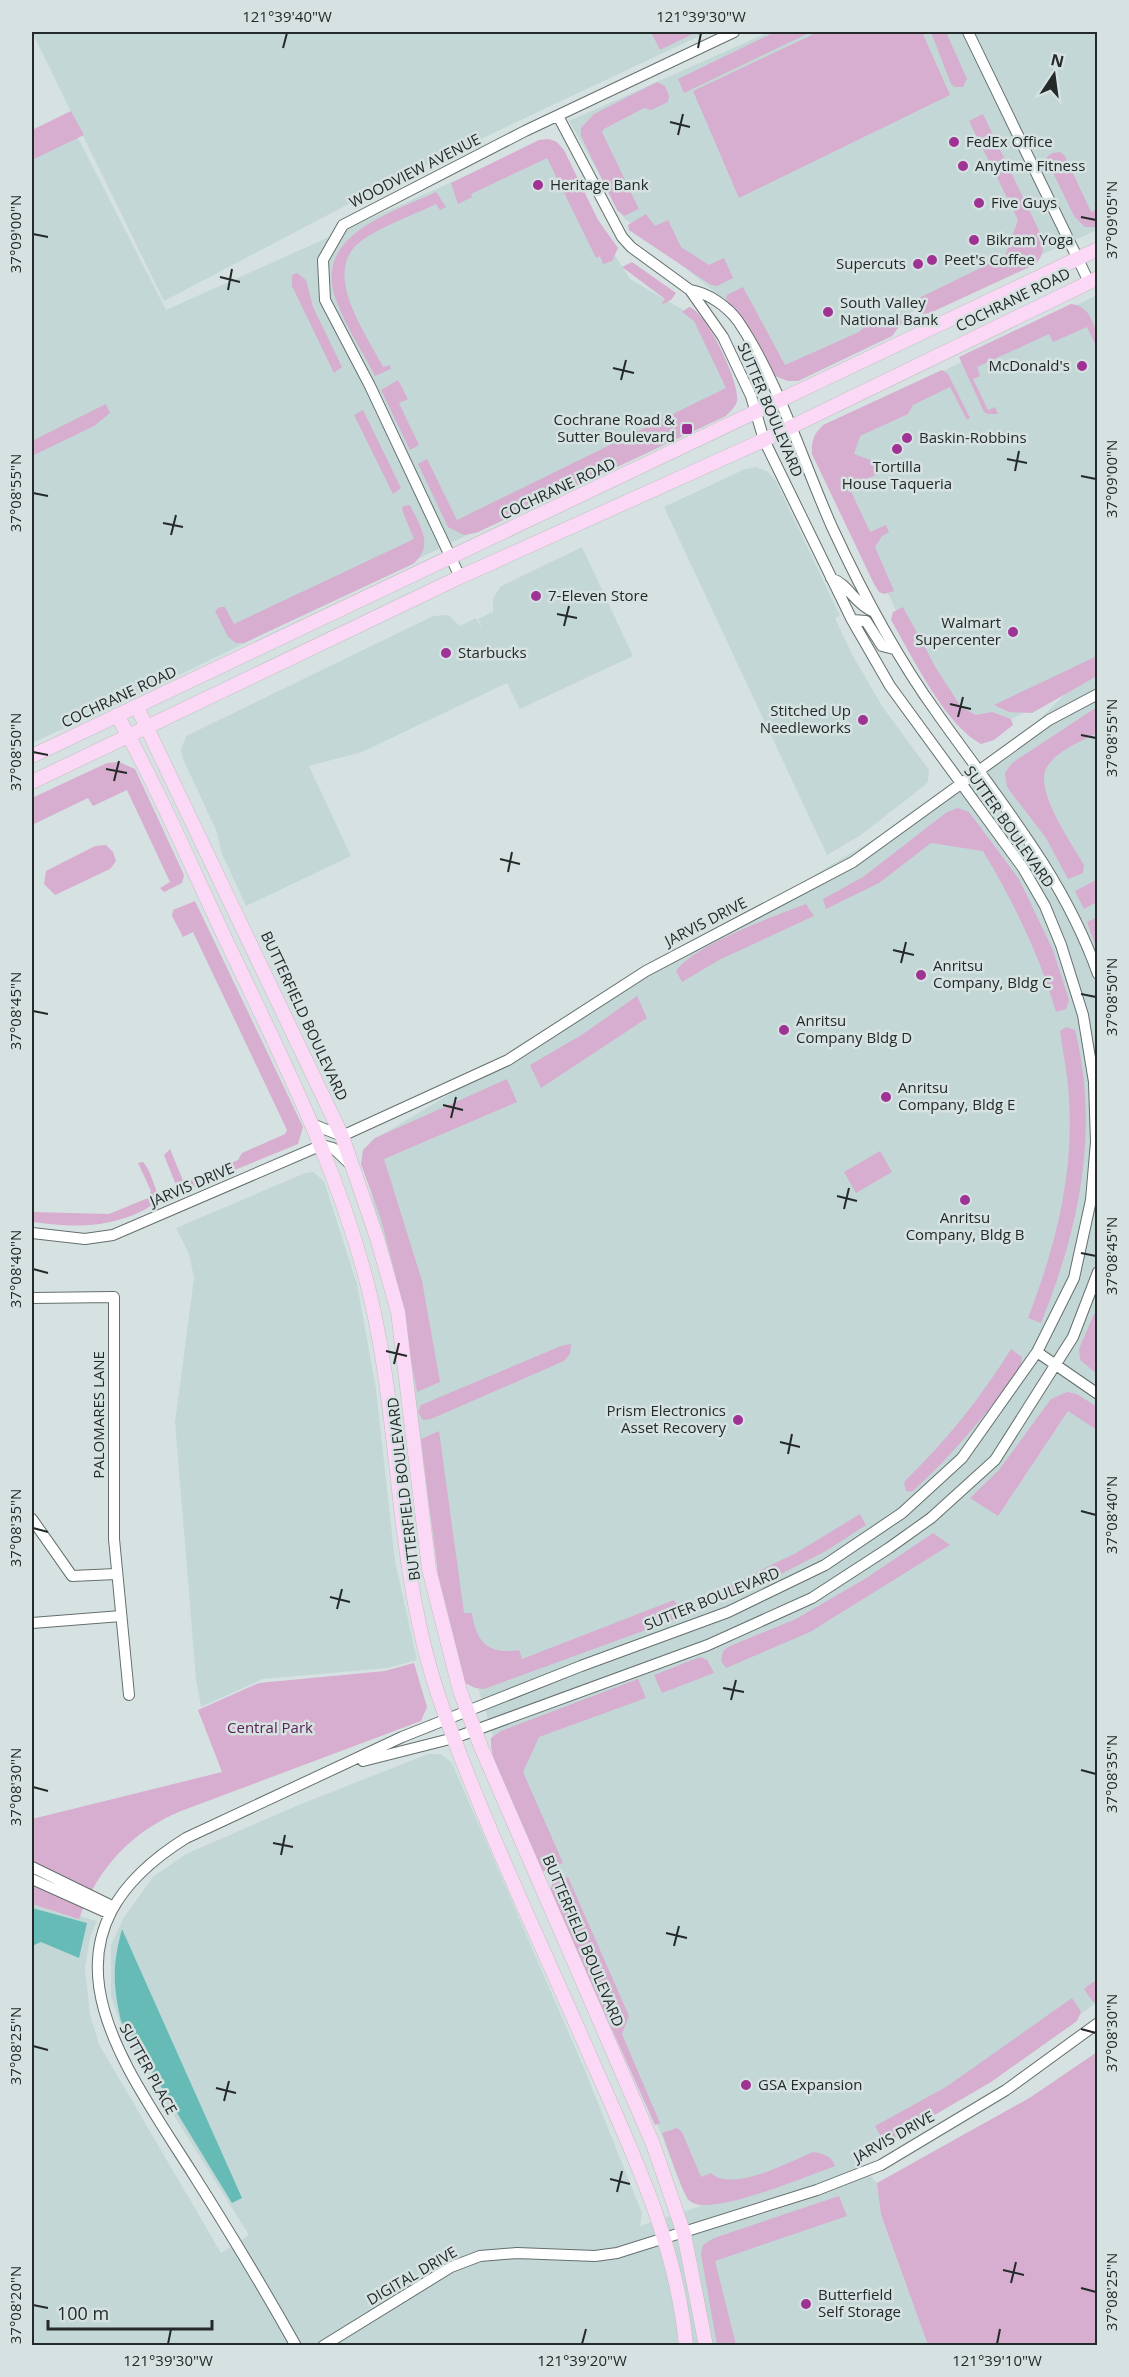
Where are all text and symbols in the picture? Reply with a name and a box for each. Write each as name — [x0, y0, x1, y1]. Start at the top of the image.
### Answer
text: 121°39'40"W — [242, 6, 332, 26]
text: 121°39'30"W — [656, 6, 746, 26]
north arrow — [1024, 45, 1084, 105]
text: N — [1049, 48, 1066, 73]
street label: WOODVIEW AVENUE — [346, 128, 484, 212]
place label: FedEx Office — [966, 131, 1053, 151]
marker: FedEx Office — [947, 135, 961, 149]
place label: Anytime Fitness — [975, 155, 1085, 175]
marker: Anytime Fitness — [956, 159, 970, 173]
place label: Heritage Bank — [550, 174, 649, 194]
marker: Heritage Bank — [531, 178, 545, 192]
text: 37°09'05"N — [1101, 181, 1121, 259]
place label: Five Guys — [991, 192, 1057, 212]
text: 37°09'00"N — [5, 195, 25, 273]
marker: Five Guys — [972, 196, 986, 210]
place label: Bikram Yoga — [986, 229, 1074, 249]
marker: Bikram Yoga — [967, 233, 981, 247]
place label: Peet's Coffee — [944, 249, 1035, 269]
place label: Supercuts — [836, 253, 906, 273]
marker: Peet's Coffee — [925, 253, 939, 267]
marker: Supercuts — [911, 257, 925, 271]
street label: COCHRANE ROAD — [952, 263, 1073, 336]
place label: South Valley National Bank — [840, 292, 938, 329]
marker: South Valley National Bank — [821, 305, 835, 319]
street label: SUTTER BOULEVARD — [734, 339, 808, 480]
place label: McDonald's — [988, 355, 1070, 375]
marker: McDonald's — [1075, 359, 1089, 373]
place label: Cochrane Road & Sutter Boulevard — [554, 409, 675, 446]
marker: Cochrane Road & Sutter Boulevard — [680, 422, 694, 436]
place label: Baskin-Robbins — [919, 427, 1027, 447]
marker: Baskin-Robbins — [900, 431, 914, 445]
text: 37°09'00"N — [1101, 440, 1121, 518]
marker: Tortilla House Taqueria — [890, 442, 904, 456]
street label: COCHRANE ROAD — [497, 453, 619, 524]
text: 37°08'55"N — [5, 454, 25, 532]
place label: Tortilla House Taqueria — [842, 456, 952, 493]
place label: 7-Eleven Store — [548, 585, 648, 605]
marker: 7-Eleven Store — [529, 589, 543, 603]
place label: Walmart Supercenter — [915, 612, 1001, 649]
marker: Walmart Supercenter — [1006, 625, 1020, 639]
place label: Starbucks — [458, 642, 527, 662]
marker: Starbucks — [439, 646, 453, 660]
street label: COCHRANE ROAD — [58, 661, 180, 732]
text: 37°08'55"N — [1101, 699, 1121, 777]
place label: Stitched Up Needleworks — [760, 700, 851, 737]
text: 37°08'50"N — [5, 713, 25, 791]
marker: Stitched Up Needleworks — [856, 713, 870, 727]
street label: SUTTER BOULEVARD — [960, 762, 1059, 891]
street label: JARVIS DRIVE — [659, 892, 750, 951]
street label: BUTTERFIELD BOULEVARD — [257, 928, 353, 1103]
place label: Anritsu Company, Bldg C — [933, 955, 1052, 992]
text: 37°08'50"N — [1101, 958, 1121, 1036]
marker: Anritsu Company, Bldg C — [914, 968, 928, 982]
text: 37°08'45"N — [5, 972, 25, 1050]
place label: Anritsu Company Bldg D — [796, 1010, 912, 1047]
marker: Anritsu Company Bldg D — [777, 1023, 791, 1037]
place label: Anritsu Company, Bldg E — [898, 1077, 1015, 1114]
marker: Anritsu Company, Bldg E — [879, 1090, 893, 1104]
street label: JARVIS DRIVE — [145, 1157, 237, 1212]
marker: Anritsu Company, Bldg B — [958, 1193, 972, 1207]
place label: Anritsu Company, Bldg B — [906, 1207, 1024, 1244]
text: 37°08'45"N — [1101, 1217, 1121, 1295]
text: 37°08'40"N — [5, 1230, 25, 1308]
street label: PALOMARES LANE — [88, 1351, 108, 1479]
street label: BUTTERFIELD BOULEVARD — [382, 1396, 424, 1582]
place label: Prism Electronics Asset Recovery — [607, 1400, 726, 1437]
marker: Prism Electronics Asset Recovery — [731, 1413, 745, 1427]
text: 37°08'40"N — [1101, 1476, 1121, 1554]
text: 37°08'35"N — [5, 1489, 25, 1567]
street label: SUTTER BOULEVARD — [641, 1562, 782, 1634]
park label: Central Park — [227, 1717, 313, 1737]
text: 37°08'35"N — [1101, 1735, 1121, 1813]
text: 37°08'30"N — [5, 1748, 25, 1826]
street label: BUTTERFIELD BOULEVARD — [539, 1852, 629, 2030]
text: 37°08'30"N — [1101, 1994, 1121, 2072]
text: 37°08'25"N — [5, 2007, 25, 2085]
street label: SUTTER PLACE — [116, 2019, 182, 2118]
place label: GSA Expansion — [758, 2074, 863, 2094]
marker: GSA Expansion — [739, 2078, 753, 2092]
street label: JARVIS DRIVE — [848, 2106, 938, 2168]
street label: DIGITAL DRIVE — [363, 2241, 460, 2309]
text: 37°08'25"N — [1101, 2253, 1121, 2331]
text: 37°08'20"N — [5, 2266, 25, 2344]
place label: Butterfield Self Storage — [818, 2284, 901, 2321]
scale bar — [48, 2293, 212, 2331]
marker: Butterfield Self Storage — [799, 2297, 813, 2311]
text: 100 m — [57, 2301, 109, 2325]
text: 121°39'30"W — [123, 2350, 213, 2370]
text: 121°39'20"W — [537, 2350, 627, 2370]
text: 121°39'10"W — [952, 2350, 1042, 2370]

